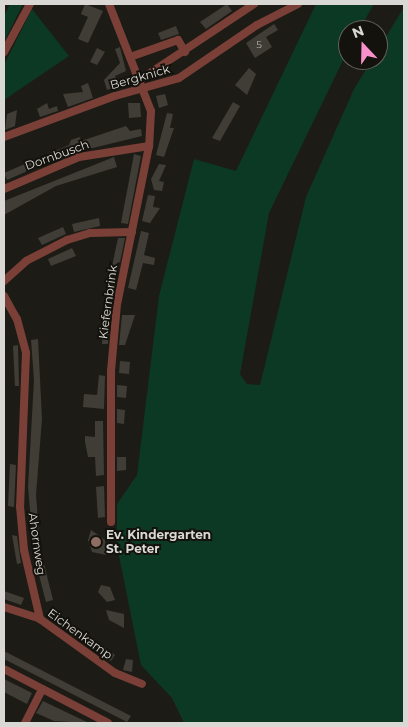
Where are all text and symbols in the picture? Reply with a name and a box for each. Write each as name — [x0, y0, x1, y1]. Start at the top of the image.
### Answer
north arrow — [338, 20, 388, 70]
text: N — [349, 22, 366, 42]
house number: 5 — [256, 39, 262, 51]
street label: Bergknick — [108, 62, 172, 92]
street label: Dornbusch — [23, 137, 91, 173]
street label: Kiefernbrink — [96, 264, 120, 340]
street label: Ahornweg — [26, 512, 48, 576]
place label: Ev. Kindergarten St. Peter — [106, 528, 211, 556]
marker: Ev. Kindergarten St. Peter — [90, 536, 102, 548]
street label: Eichenkamp — [45, 606, 115, 662]

